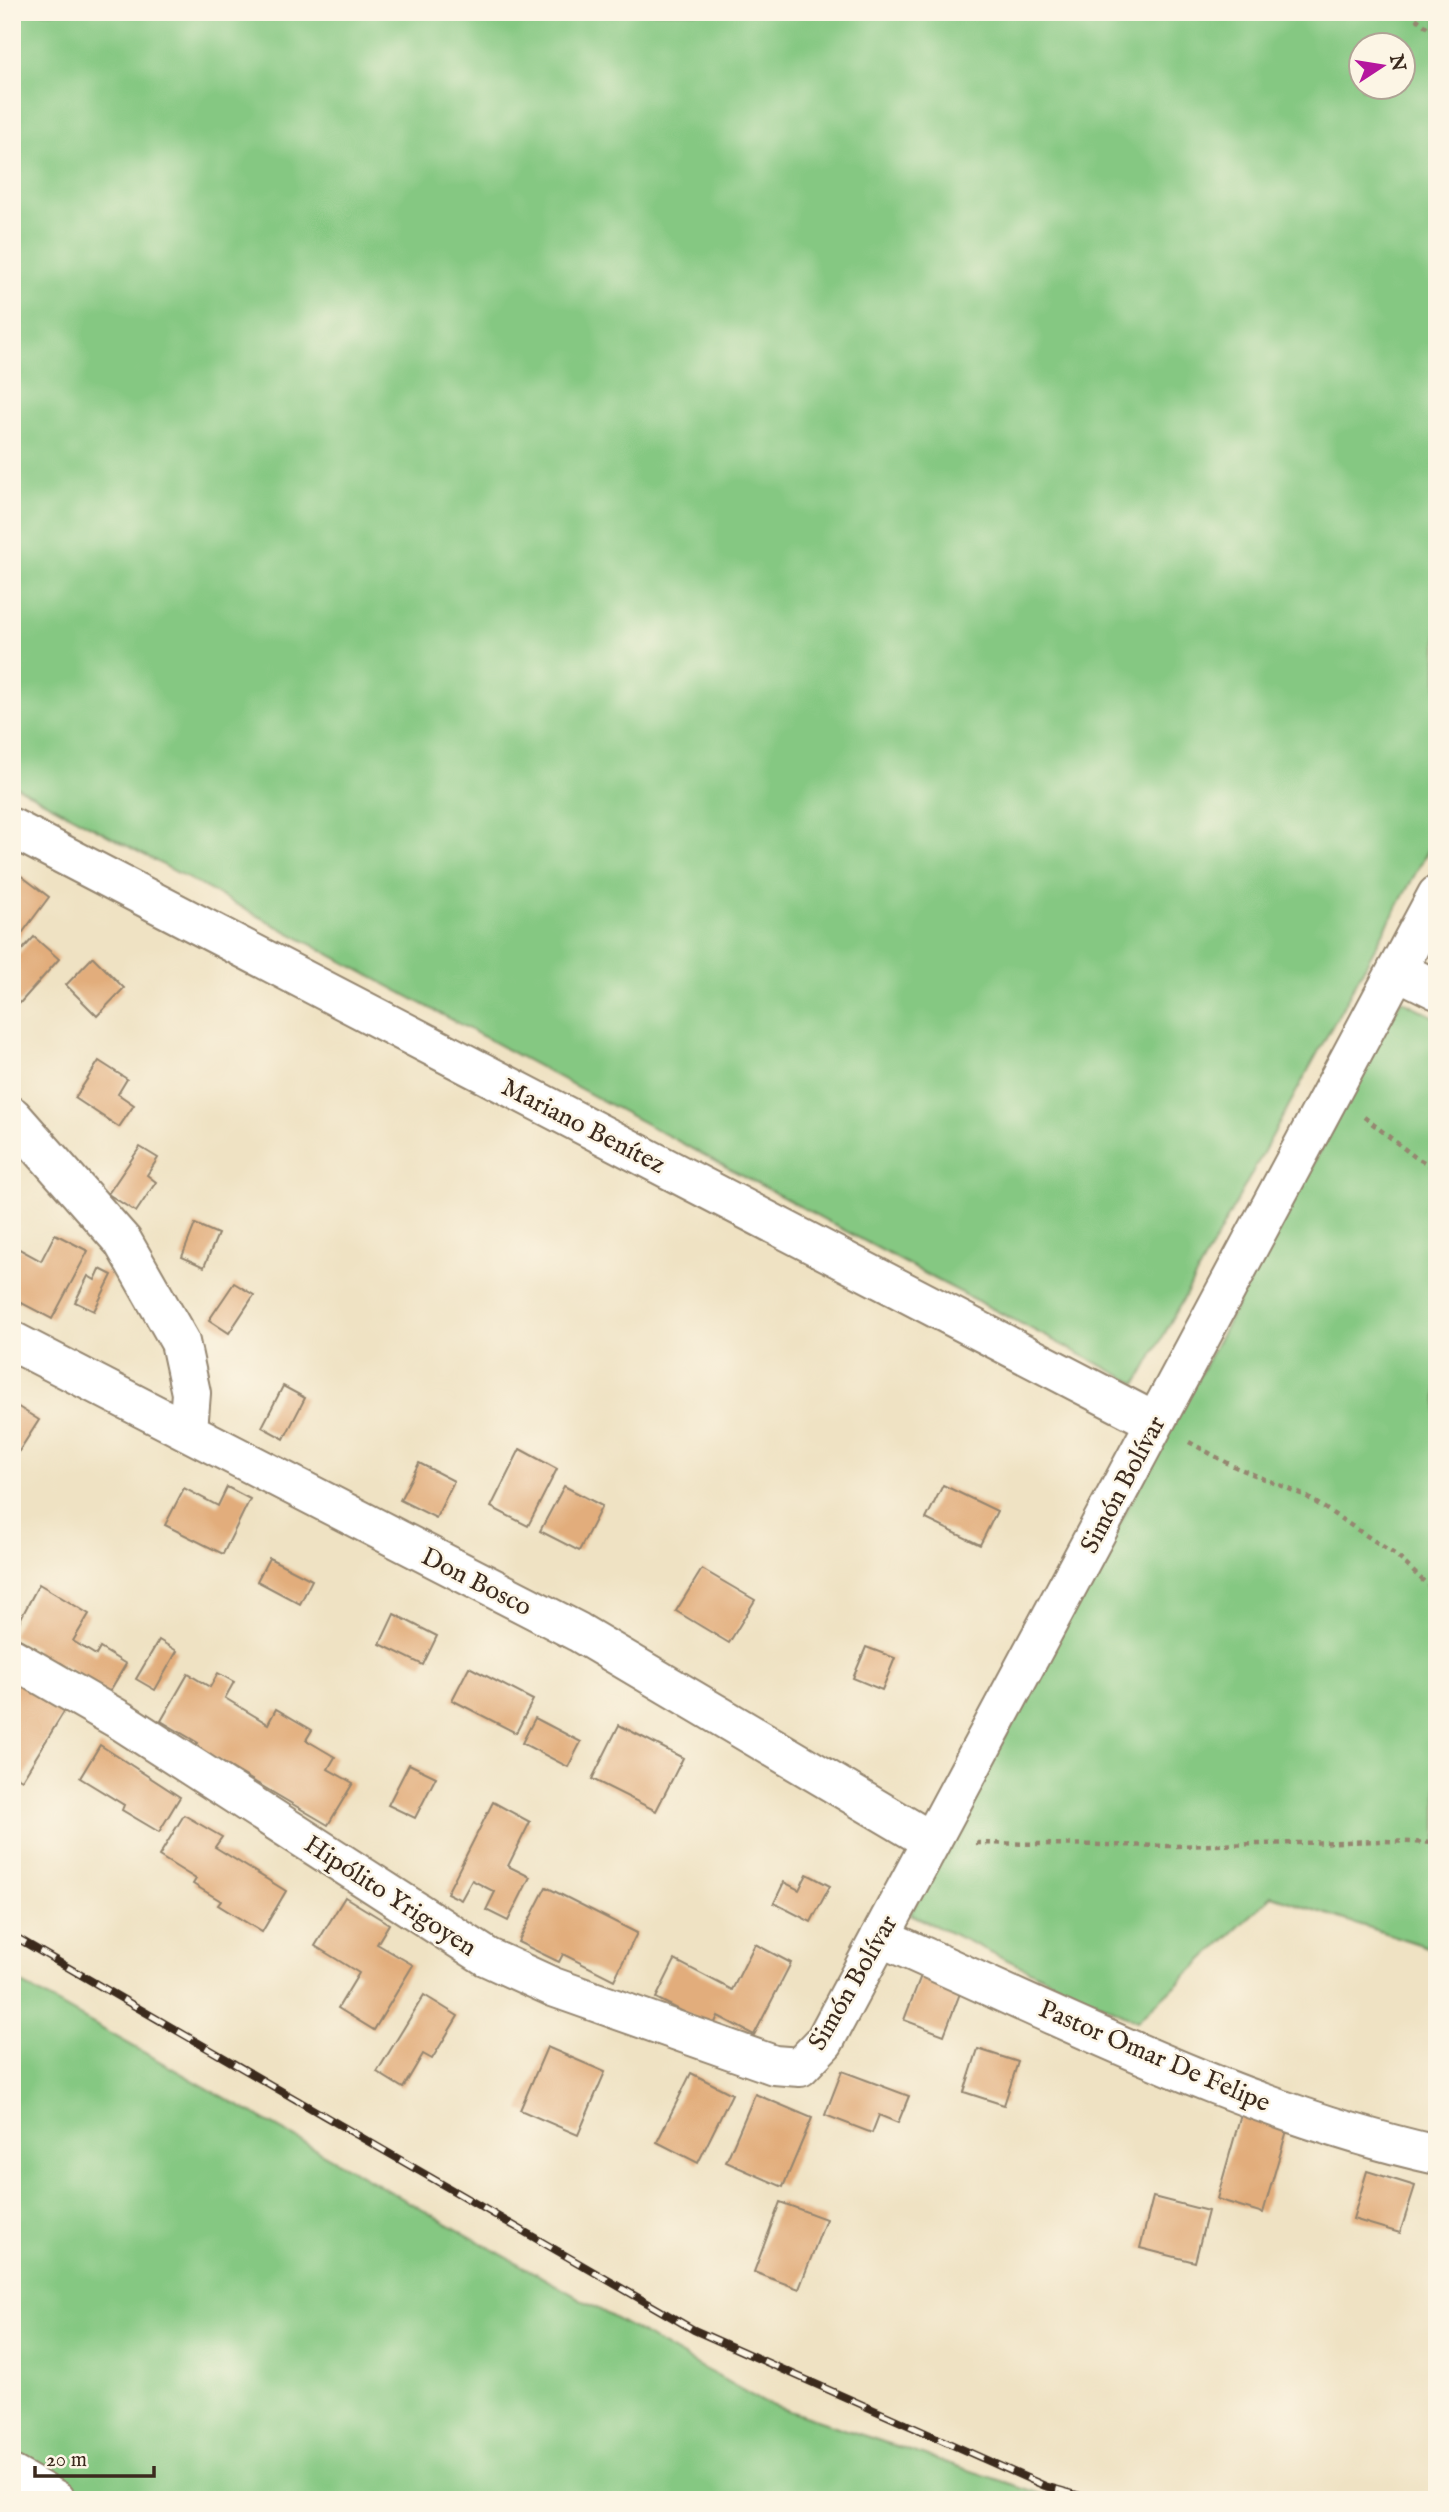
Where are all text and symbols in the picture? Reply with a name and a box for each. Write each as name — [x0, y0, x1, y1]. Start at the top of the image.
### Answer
north arrow — [1348, 32, 1418, 102]
text: N — [1383, 51, 1410, 74]
street label: Mariano Benítez — [496, 1071, 671, 1182]
street label: Simón Bolívar — [1073, 1410, 1174, 1559]
street label: Don Bosco — [415, 1540, 537, 1624]
street label: Hipólito Yrigoyen — [298, 1828, 483, 1964]
street label: Simón Bolívar — [801, 1909, 906, 2056]
street label: Pastor Omar De Felipe — [1034, 1993, 1275, 2120]
scale bar — [35, 2435, 154, 2479]
text: 20 m — [46, 2447, 87, 2474]

